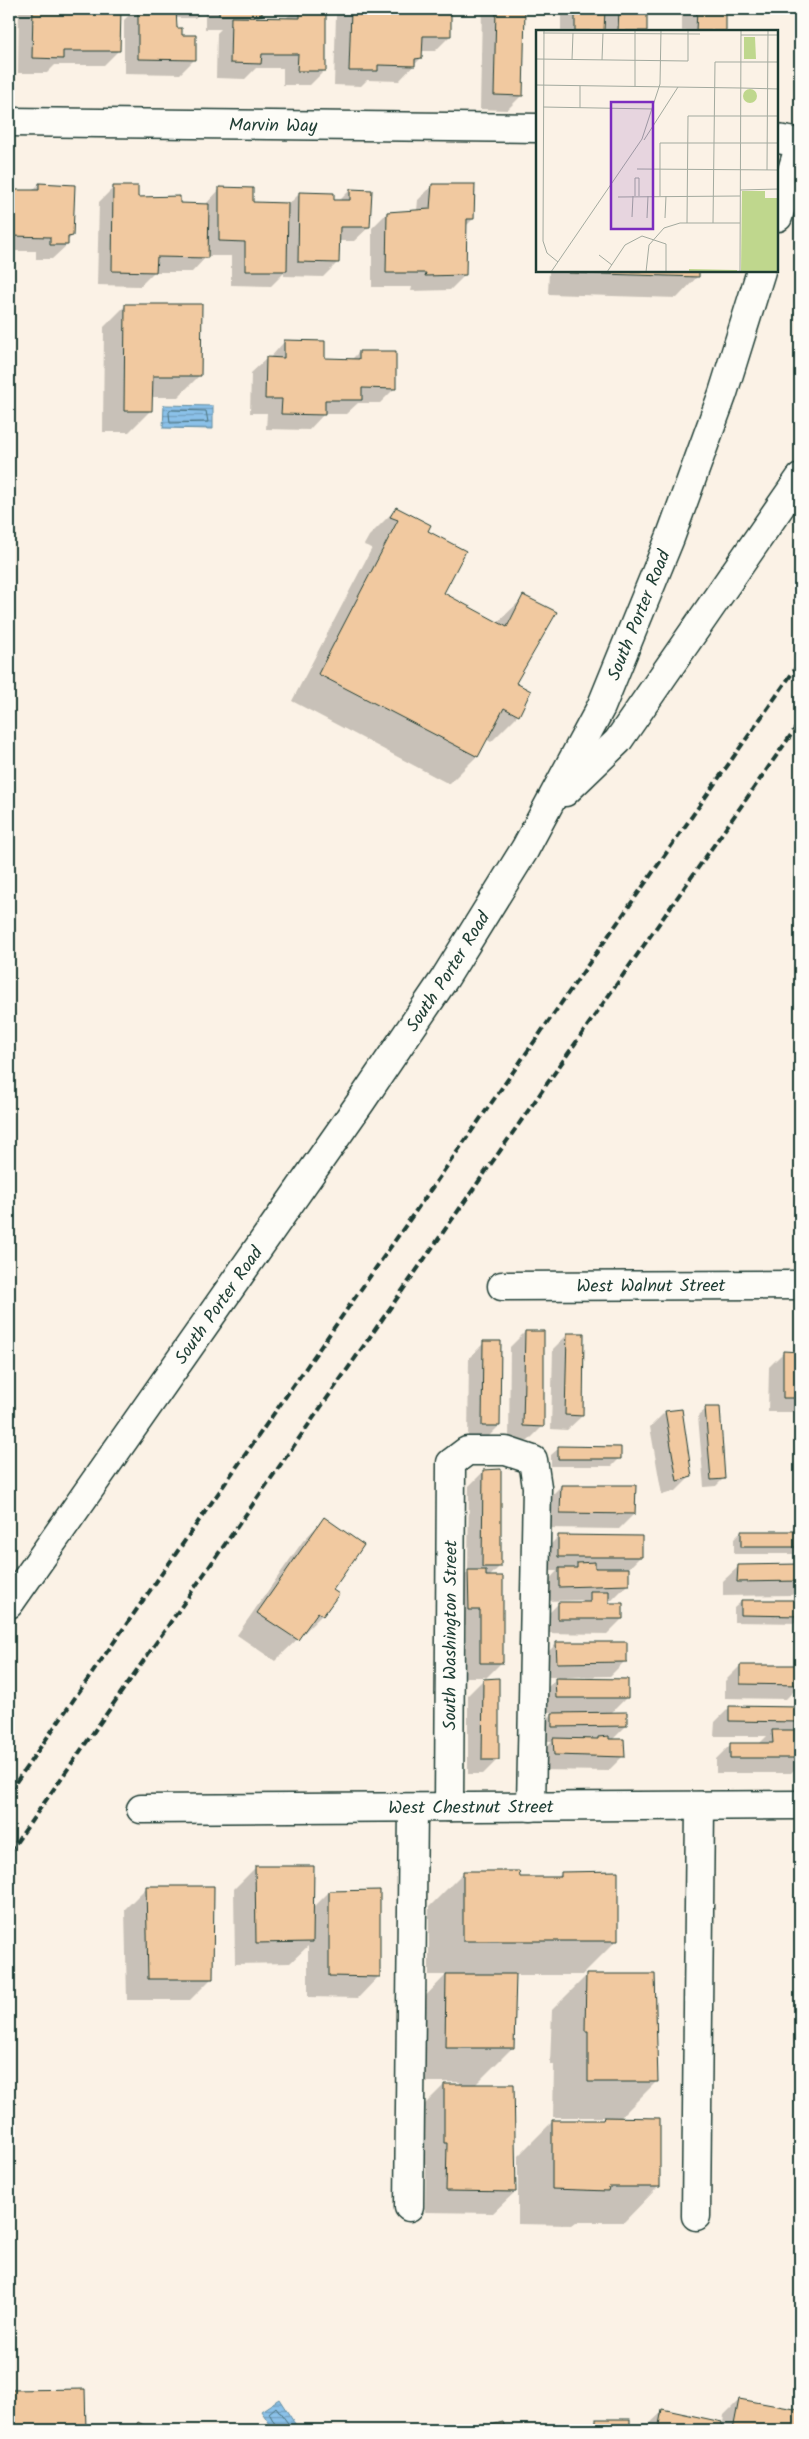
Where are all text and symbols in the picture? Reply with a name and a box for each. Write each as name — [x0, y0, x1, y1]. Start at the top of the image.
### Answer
inset map — [536, 30, 779, 272]
street label: Marvin Way — [229, 111, 318, 142]
street label: South Porter Road — [600, 545, 680, 685]
street label: South Porter Road — [399, 905, 499, 1038]
street label: South Porter Road — [168, 1240, 272, 1371]
street label: West Walnut Street — [576, 1272, 727, 1302]
street label: South Washington Street — [436, 1539, 467, 1730]
street label: West Chestnut Street — [388, 1793, 555, 1823]

